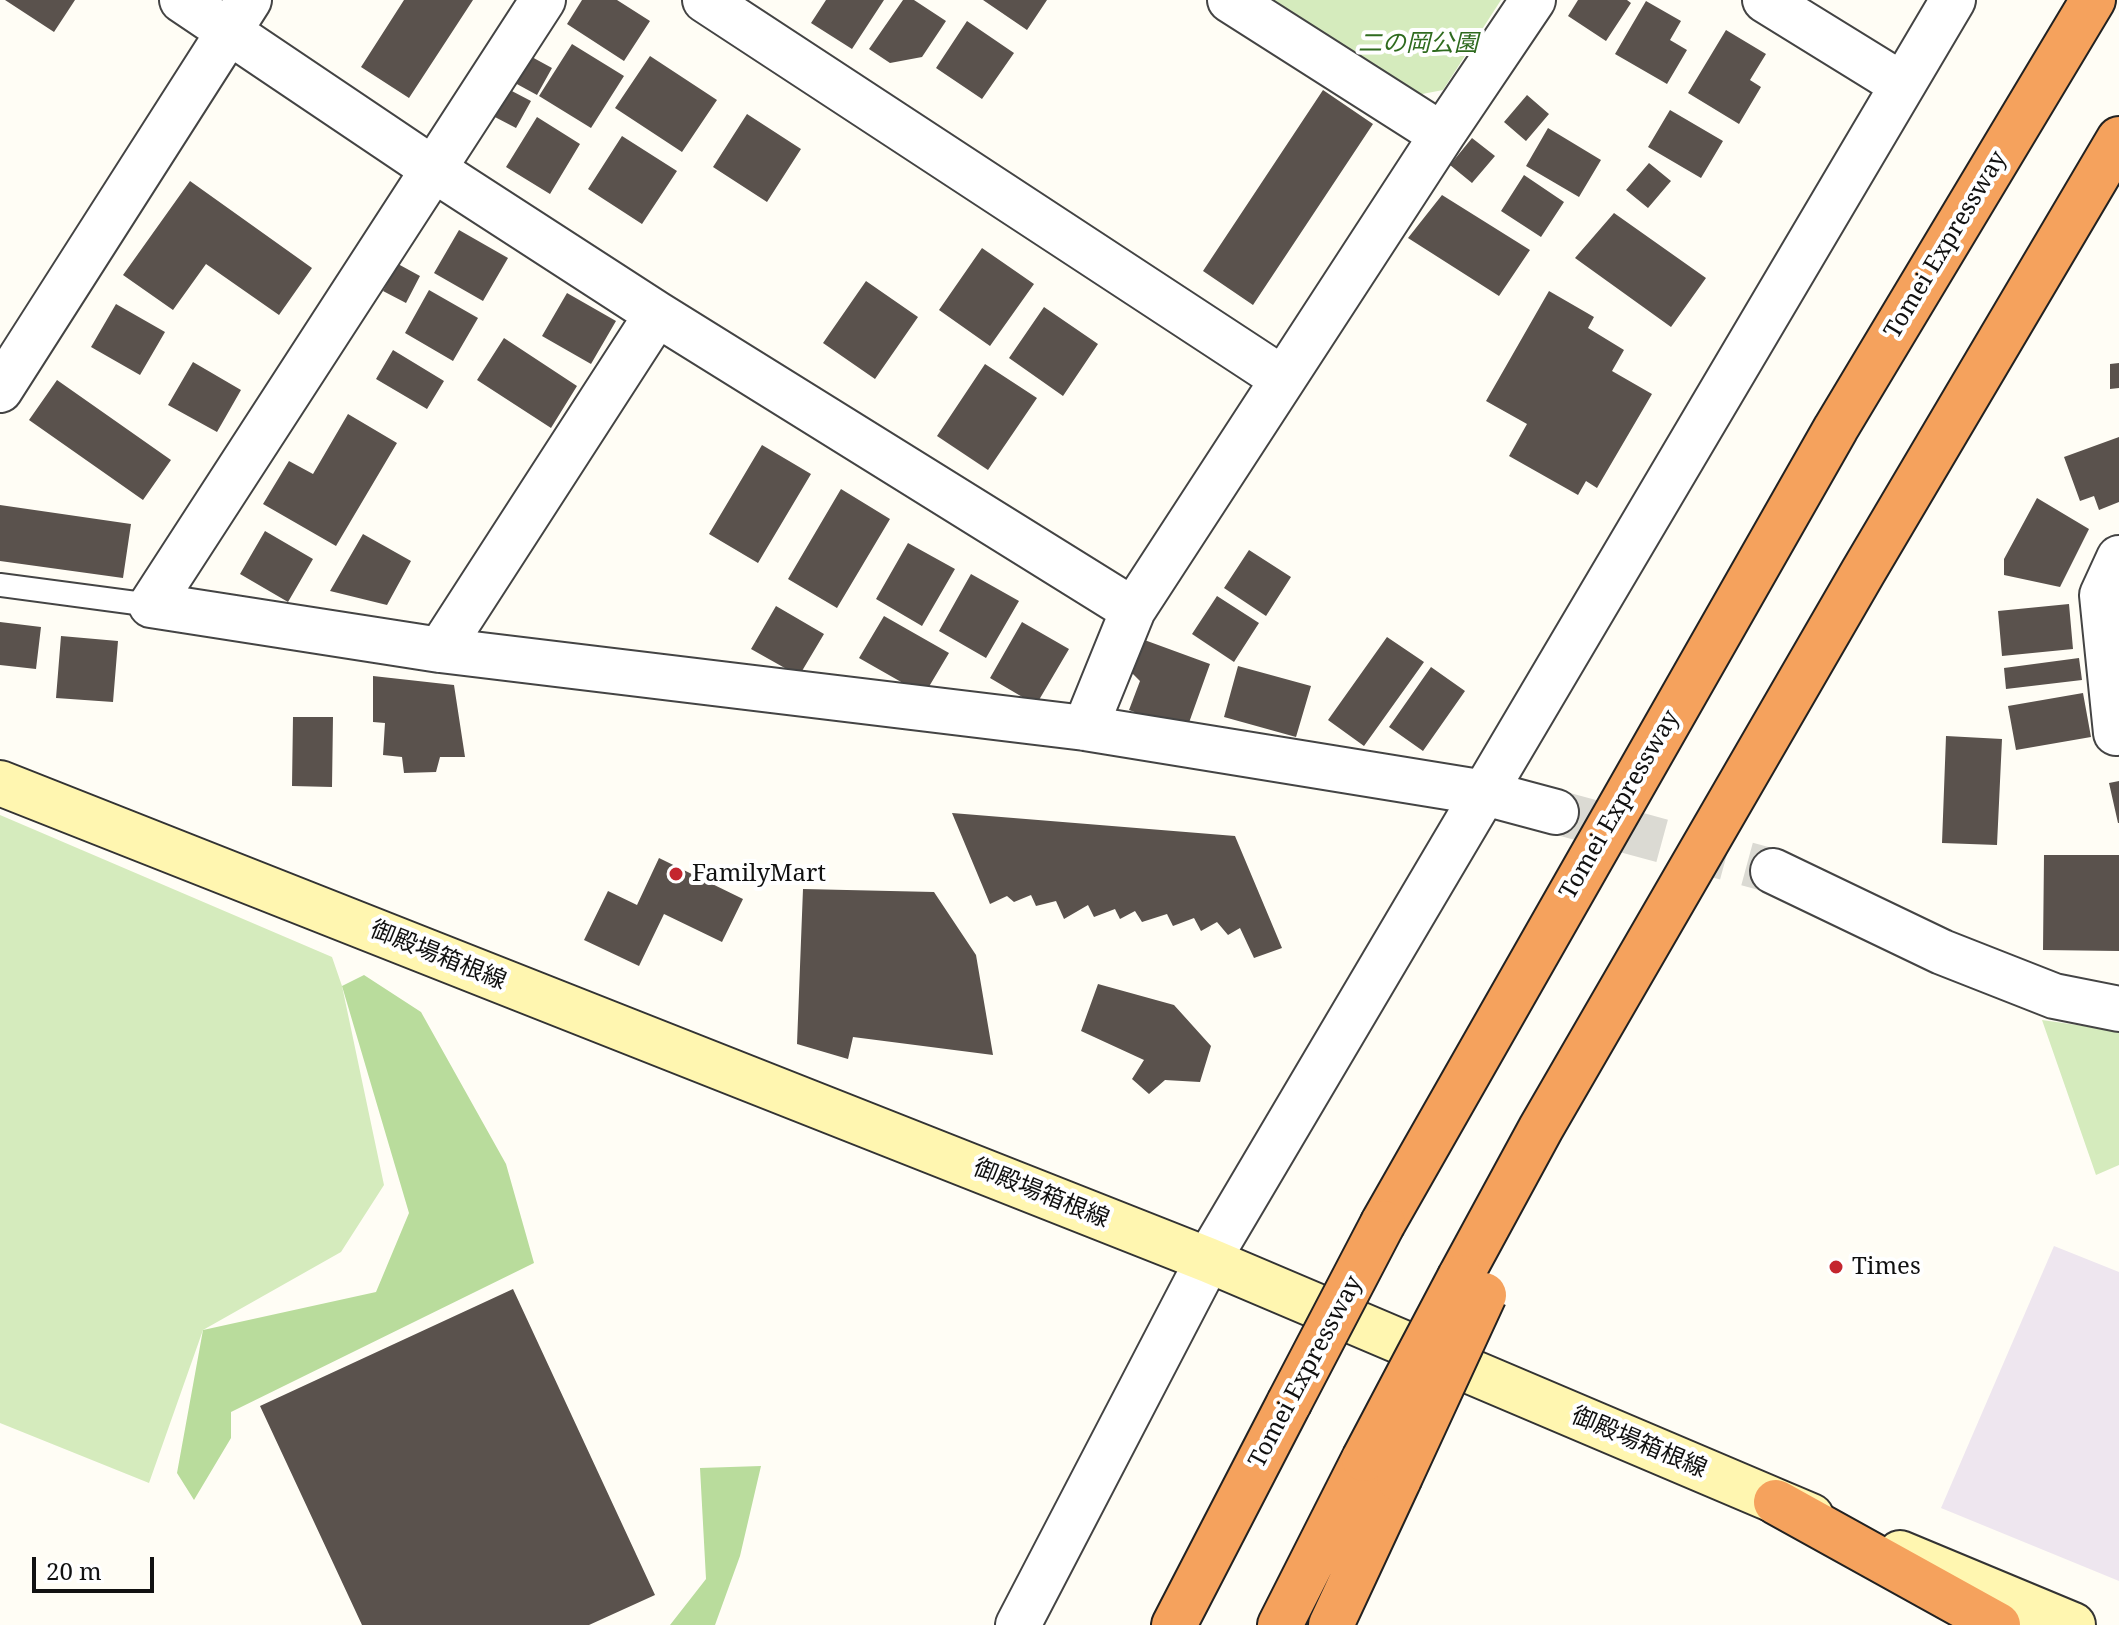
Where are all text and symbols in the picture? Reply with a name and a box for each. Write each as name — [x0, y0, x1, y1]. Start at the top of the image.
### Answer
park label: 二の岡公園 — [1358, 30, 1478, 58]
street label: Tomei Expressway — [1879, 146, 2013, 344]
street label: Tomei Expressway — [1554, 705, 1686, 905]
place label: FamilyMart — [692, 860, 826, 888]
marker: FamilyMart — [667, 865, 685, 883]
street label: 御殿場箱根線 — [366, 916, 510, 996]
street label: 御殿場箱根線 — [969, 1154, 1113, 1234]
place label: Times — [1852, 1253, 1921, 1281]
marker: Times — [1827, 1258, 1845, 1276]
street label: Tomei Expressway — [1243, 1271, 1369, 1473]
street label: 御殿場箱根線 — [1567, 1402, 1711, 1484]
scale bar — [36, 1541, 158, 1591]
text: 20 m — [46, 1554, 102, 1587]

